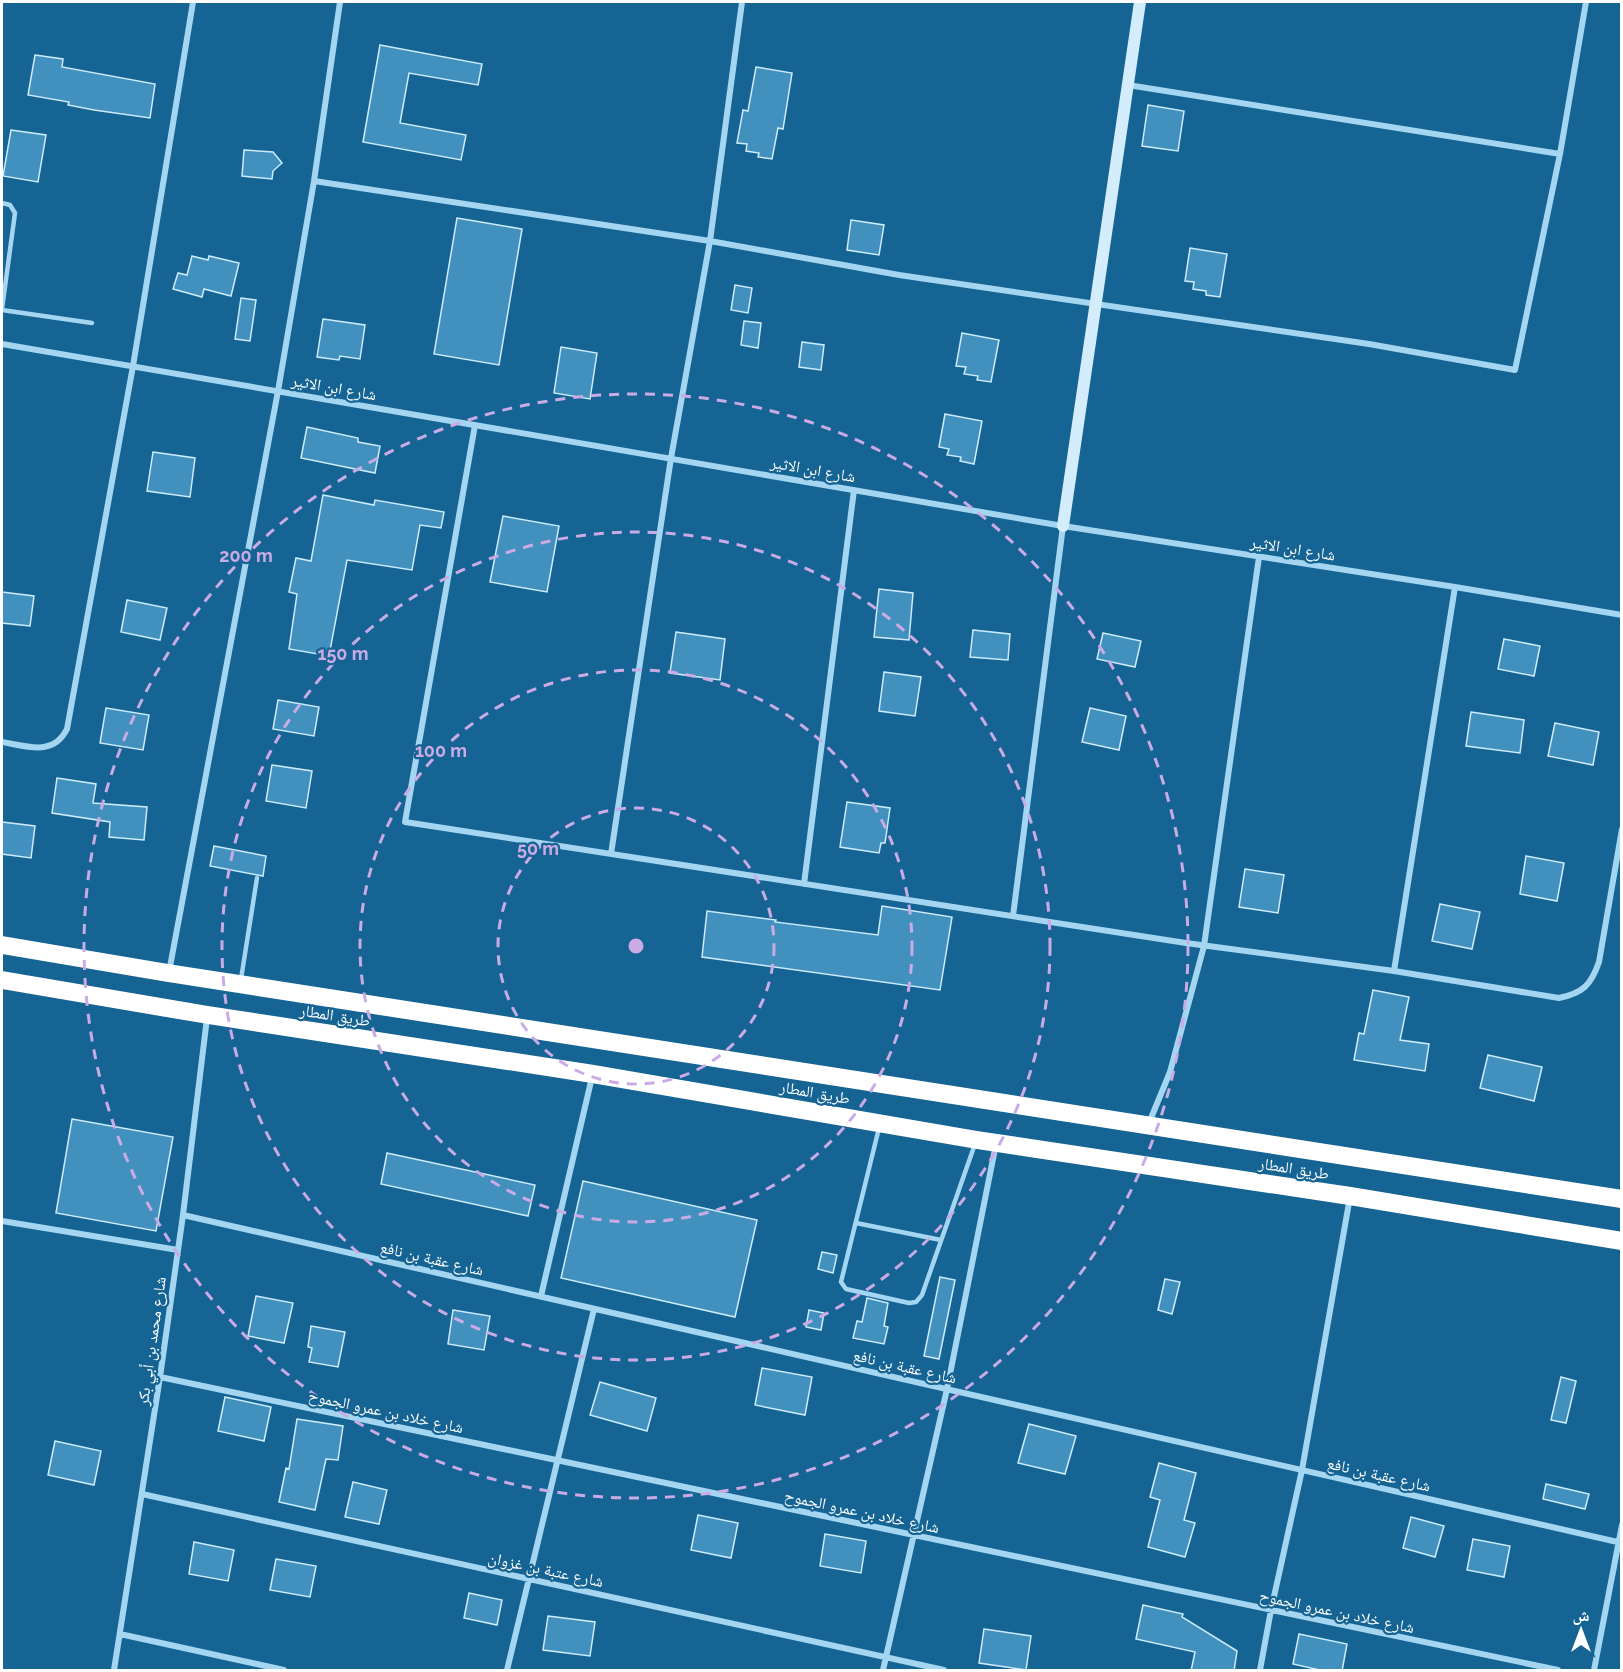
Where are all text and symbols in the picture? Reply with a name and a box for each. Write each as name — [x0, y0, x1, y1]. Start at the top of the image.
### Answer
street label: شارع ابن الاثير — [289, 371, 378, 405]
street label: شارع ابن الاثير — [768, 453, 857, 487]
street label: شارع ابن الاثير — [1248, 532, 1337, 566]
text: 200 m — [219, 545, 273, 566]
text: 150 m — [318, 643, 369, 664]
text: 100 m — [415, 740, 467, 761]
text: 50 m — [517, 838, 559, 859]
centre of rings — [626, 936, 646, 956]
street label: طريق المطار — [297, 1000, 371, 1031]
street label: طريق المطار — [777, 1077, 852, 1109]
street label: طريق المطار — [1256, 1153, 1330, 1184]
street label: شارع عقبة بن نافع — [378, 1237, 485, 1281]
street label: شارع محمد بن أبي بكر — [133, 1275, 173, 1408]
street label: شارع عقبة بن نافع — [851, 1345, 958, 1389]
street label: شارع خلاد بن عمرو الجموح — [307, 1386, 465, 1438]
street label: شارع عقبة بن نافع — [1325, 1453, 1432, 1497]
street label: شارع خلاد بن عمرو الجموح — [783, 1486, 941, 1538]
street label: شارع عتبة بن غزوان — [486, 1548, 605, 1592]
street label: شارع خلاد بن عمرو الجموح — [1258, 1586, 1416, 1638]
north arrow — [1551, 1600, 1611, 1660]
text: ش — [1573, 1606, 1590, 1625]

